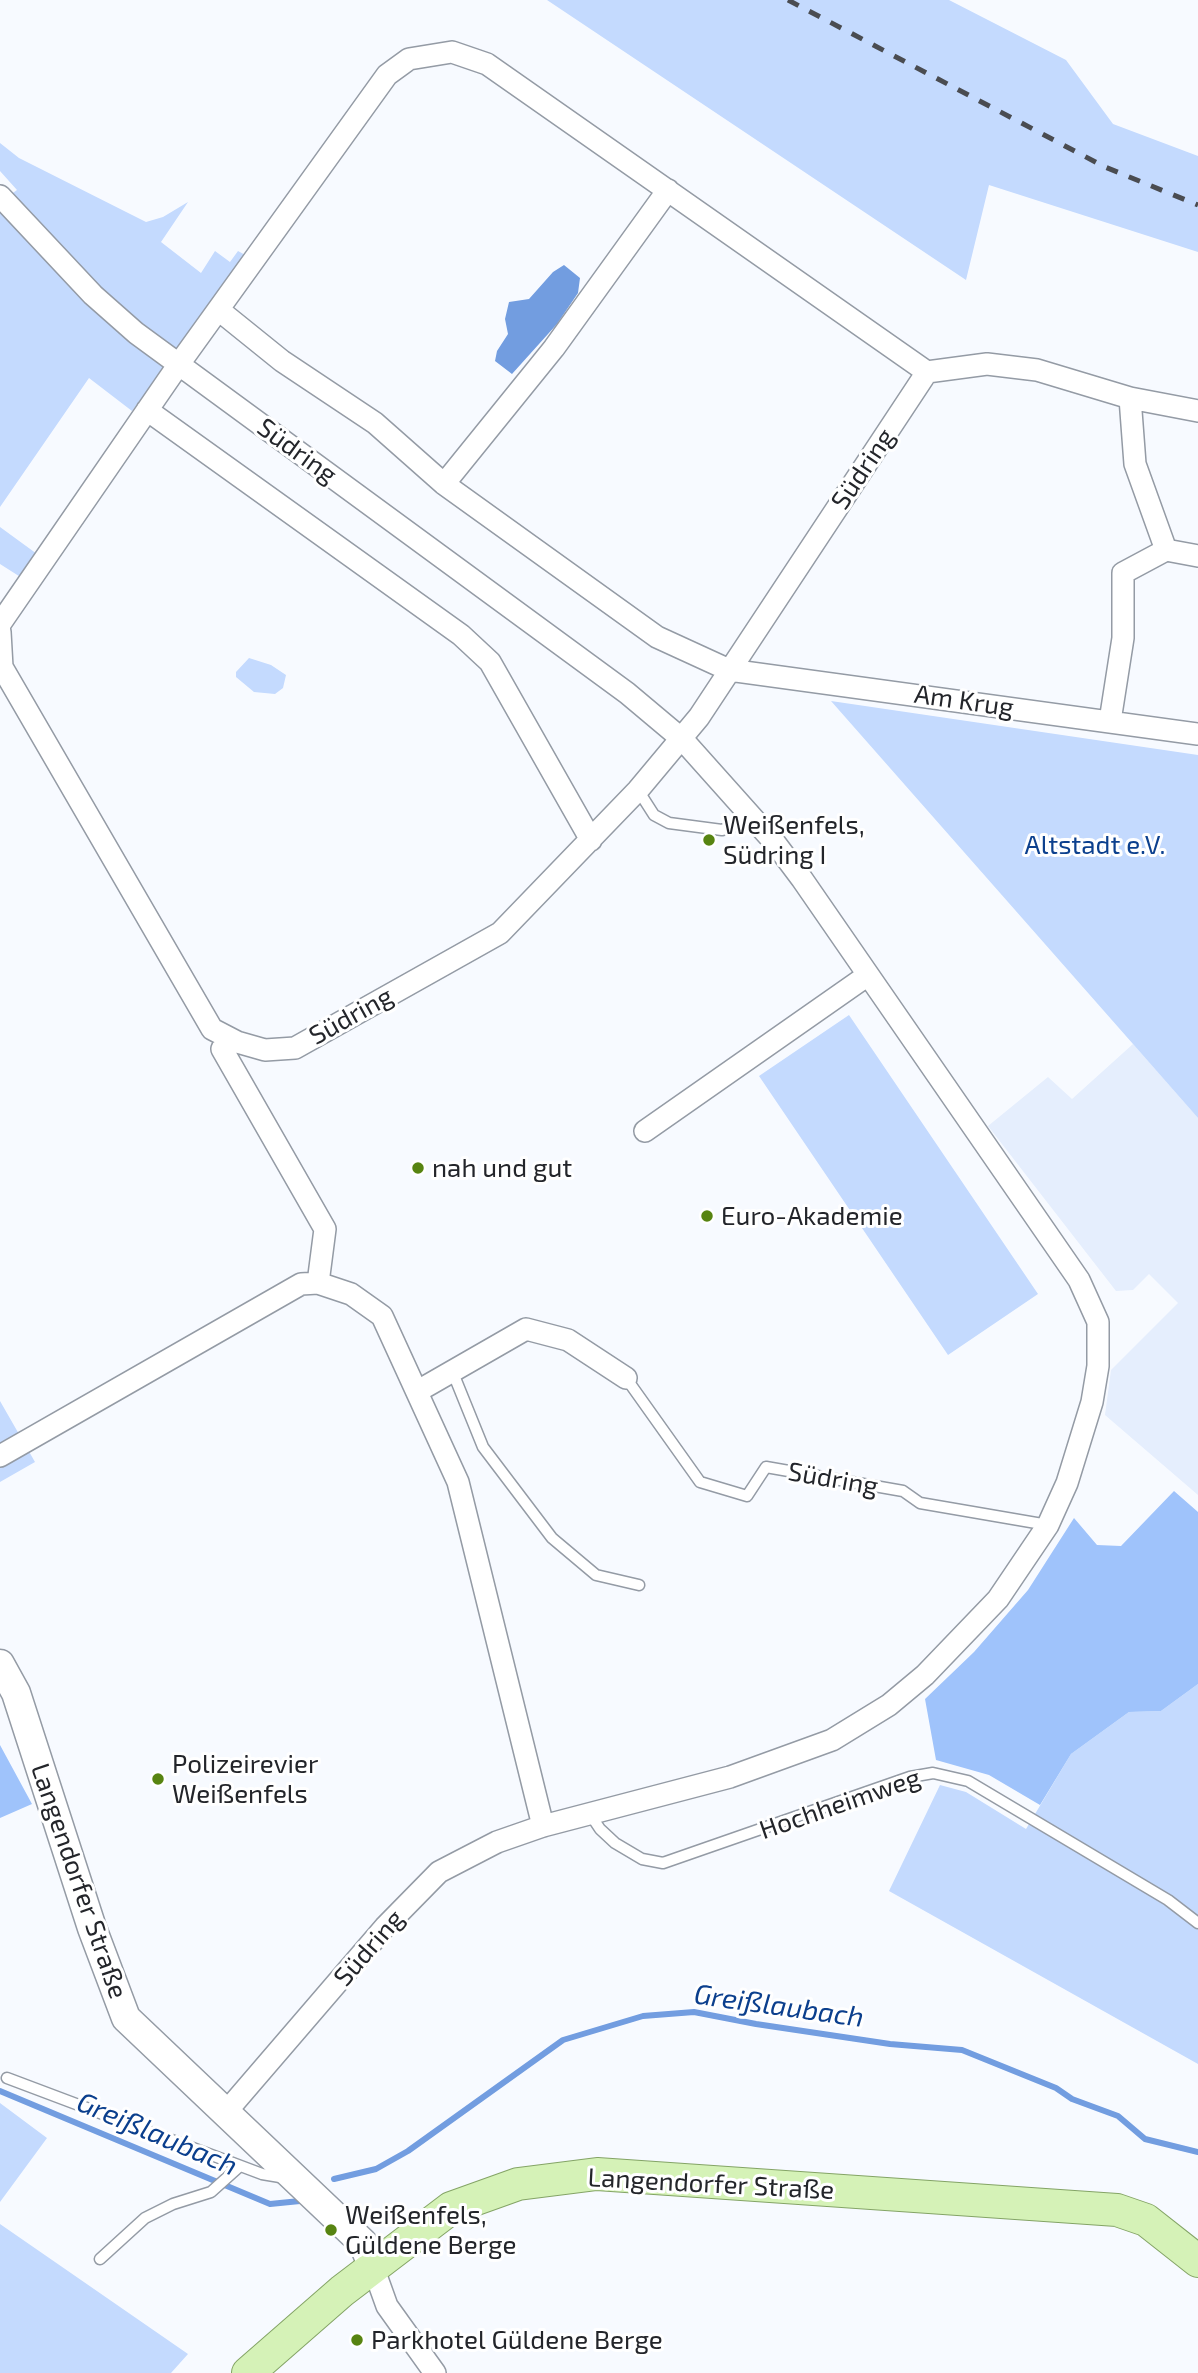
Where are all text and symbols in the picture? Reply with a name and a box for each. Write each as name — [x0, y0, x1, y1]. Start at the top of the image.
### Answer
street label: Südring — [251, 412, 343, 490]
street label: Südring — [825, 423, 901, 515]
street label: Am Krug — [912, 679, 1016, 723]
place label: Weißenfels, Südring I — [723, 809, 865, 870]
park label: Altstadt e.V. — [1025, 829, 1165, 861]
marker: Weißenfels, Südring I — [701, 832, 717, 848]
street label: Südring — [304, 980, 398, 1052]
place label: nah und gut — [432, 1152, 572, 1184]
marker: nah und gut — [410, 1160, 426, 1176]
place label: Euro-Akademie — [721, 1200, 903, 1232]
marker: Euro-Akademie — [699, 1208, 715, 1224]
street label: Südring — [786, 1456, 880, 1502]
place label: Polizeirevier Weißenfels — [172, 1748, 318, 1810]
street label: Langendorfer Straße — [24, 1759, 134, 2003]
street label: Hochheimweg — [755, 1762, 925, 1846]
marker: Polizeirevier Weißenfels — [150, 1771, 166, 1787]
street label: Südring — [327, 1904, 411, 1992]
water label: Greißlaubach — [692, 1977, 866, 2035]
water label: Greißlaubach — [72, 2085, 242, 2183]
street label: Langendorfer Straße — [587, 2162, 835, 2206]
place label: Weißenfels, Güldene Berge — [345, 2199, 516, 2260]
marker: Weißenfels, Güldene Berge — [323, 2222, 339, 2238]
place label: Parkhotel Güldene Berge — [371, 2324, 663, 2356]
marker: Parkhotel Güldene Berge — [349, 2332, 365, 2348]

